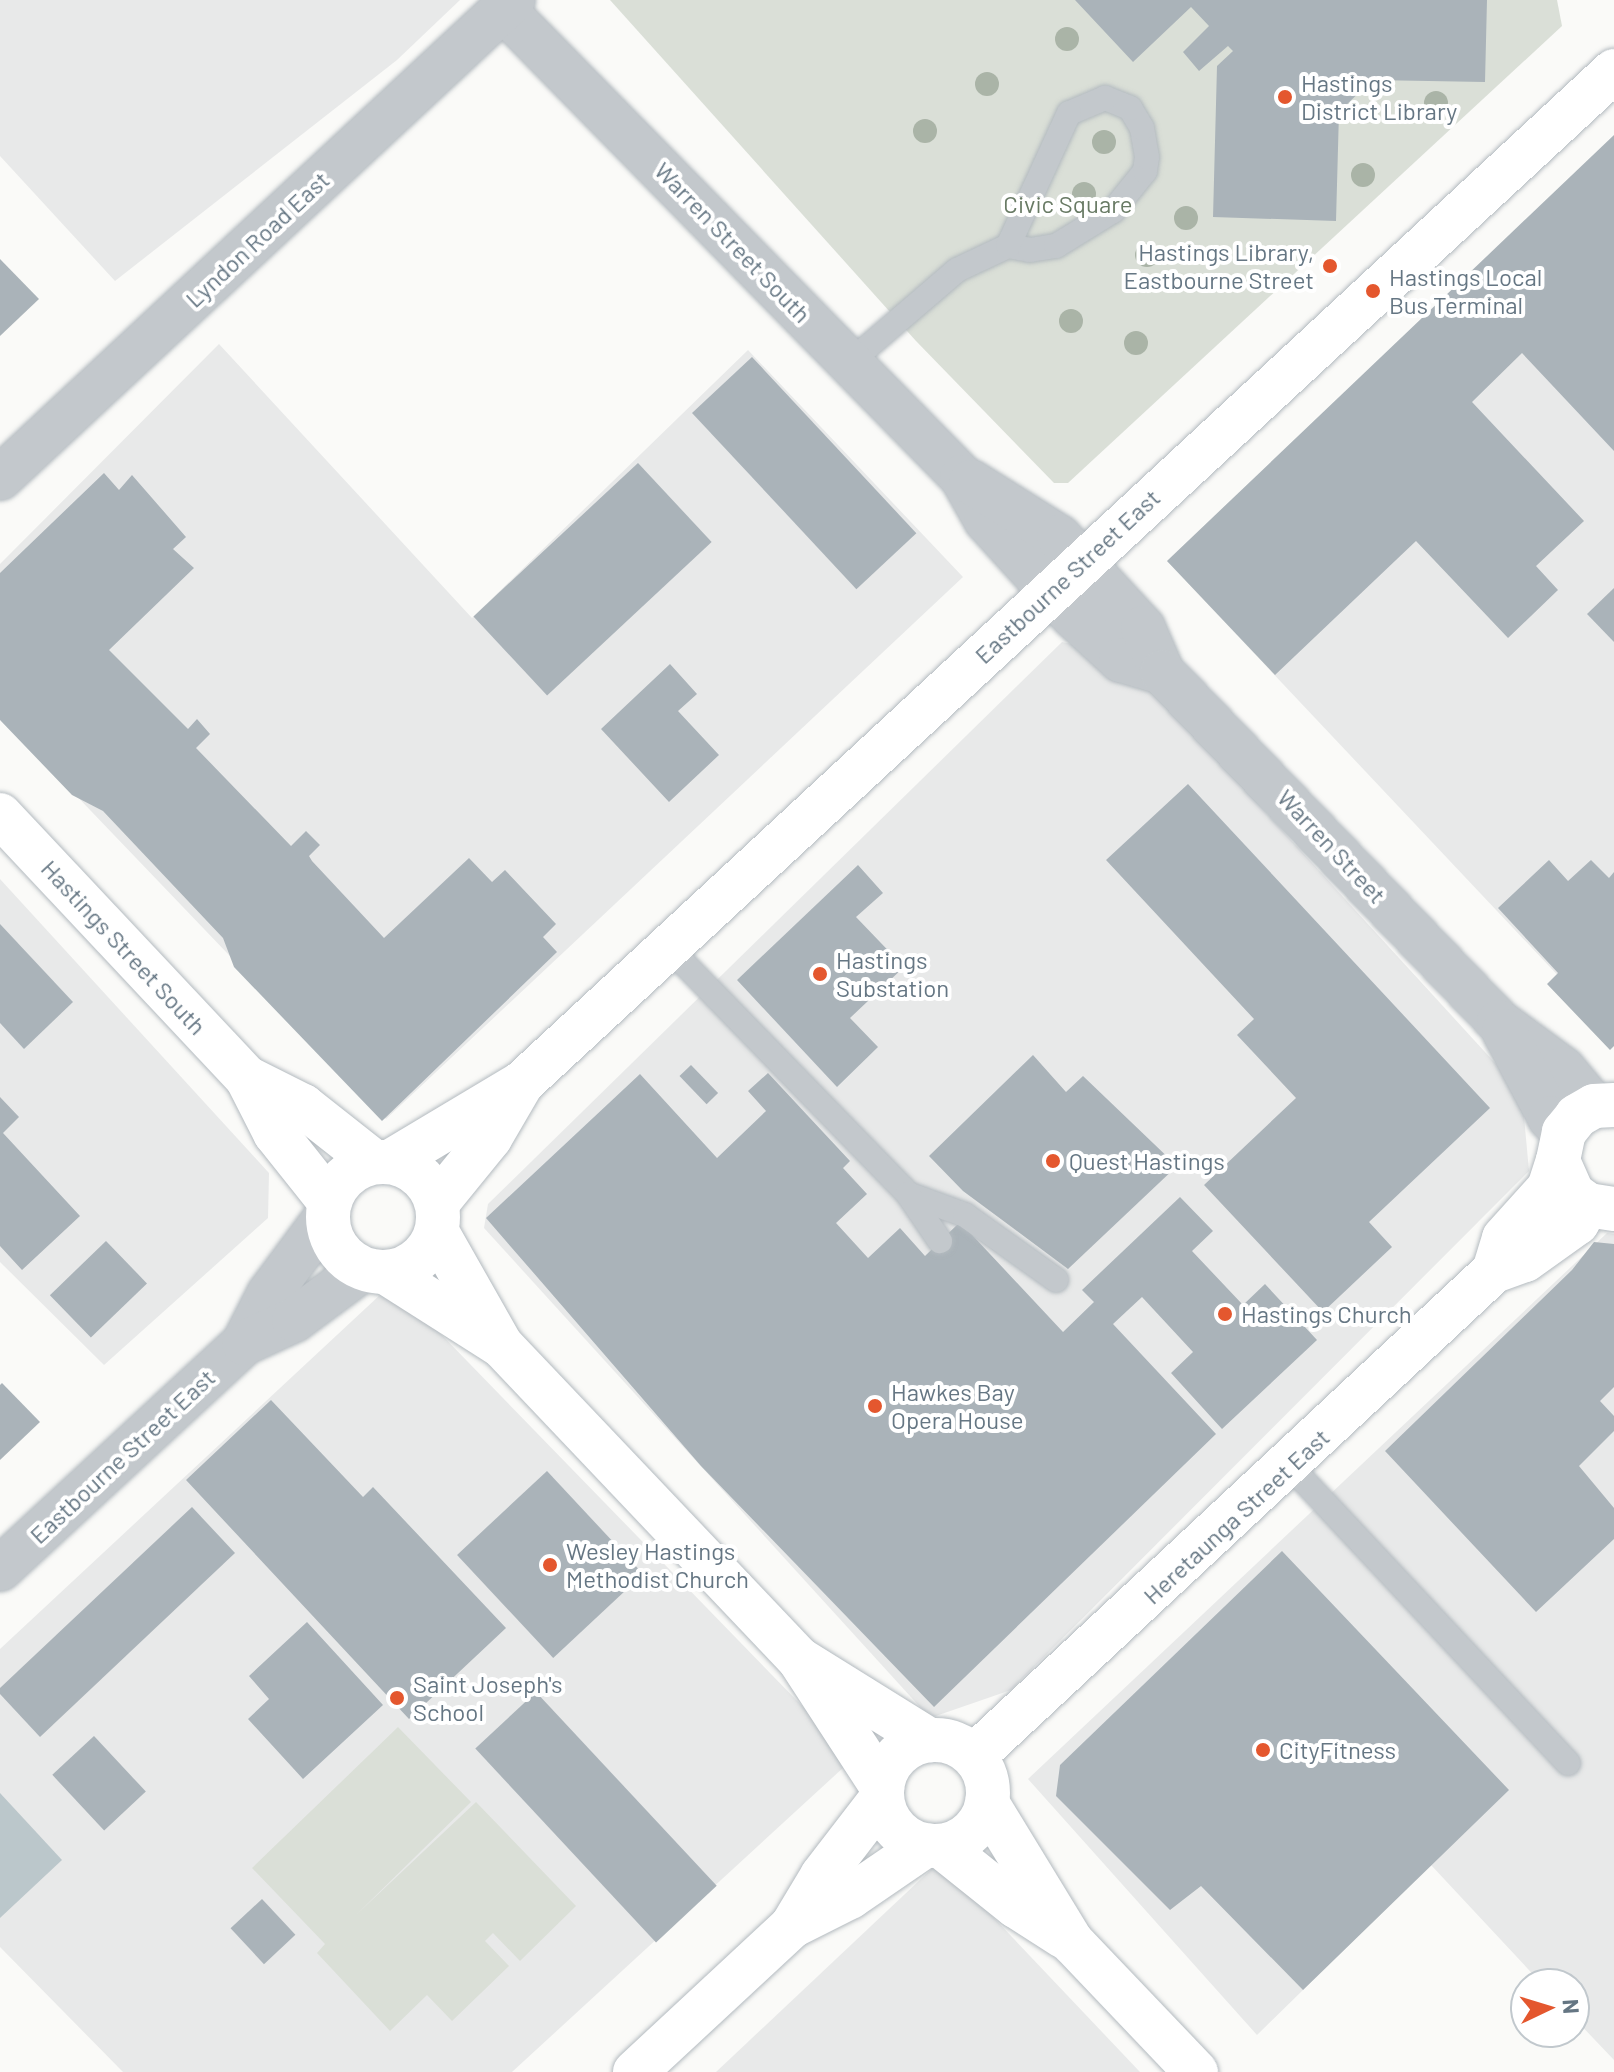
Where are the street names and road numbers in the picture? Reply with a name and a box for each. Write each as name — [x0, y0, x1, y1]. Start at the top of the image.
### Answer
street label: Warren Street South — [649, 156, 817, 328]
street label: Lyndon Road East — [179, 165, 335, 313]
street label: Eastbourne Street East — [969, 483, 1165, 669]
street label: Warren Street — [1272, 783, 1392, 909]
street label: Hastings Street South — [36, 854, 212, 1040]
street label: Eastbourne Street East — [24, 1363, 220, 1549]
street label: Heretaunga Street East — [1137, 1422, 1335, 1610]

